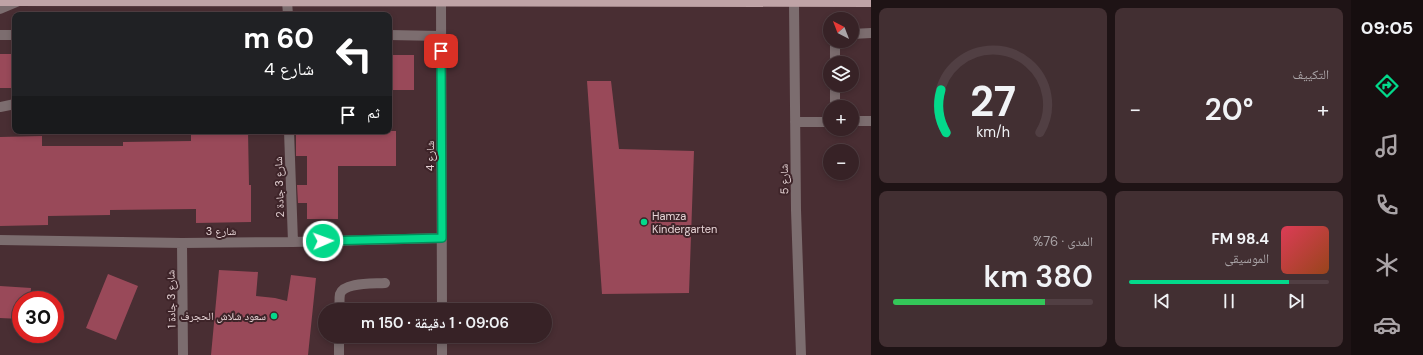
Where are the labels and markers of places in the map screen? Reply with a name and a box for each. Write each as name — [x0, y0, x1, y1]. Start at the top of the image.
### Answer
pin — [424, 34, 458, 68]
place label: Hamza Kindergarten — [652, 209, 717, 236]
marker: Hamza Kindergarten — [639, 217, 649, 227]
place label: سعود شلاش الحجرف — [180, 309, 266, 323]
marker: سعود شلاش الحجرف — [269, 311, 279, 321]

